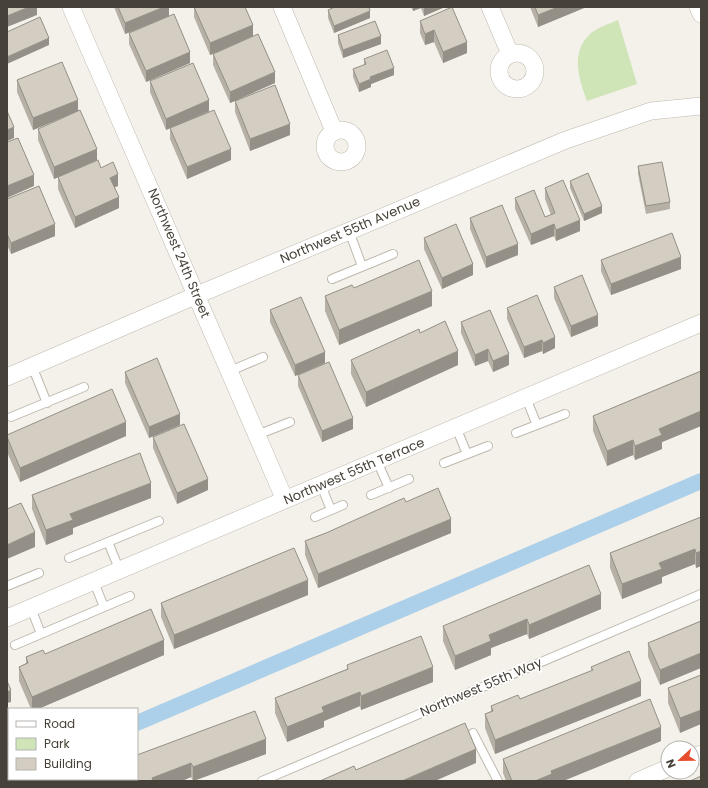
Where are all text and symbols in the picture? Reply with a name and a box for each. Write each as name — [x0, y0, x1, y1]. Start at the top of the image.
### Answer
street label: Northwest 24th Street — [143, 185, 215, 321]
street label: Northwest 55th Avenue — [277, 192, 423, 268]
street label: Northwest 55th Terrace — [281, 433, 427, 509]
street label: Northwest 55th Way — [417, 652, 545, 721]
legend — [8, 708, 138, 780]
text: Road — [44, 715, 75, 732]
text: Park — [44, 735, 71, 752]
north arrow — [660, 740, 700, 780]
text: Building — [44, 755, 92, 772]
text: N — [662, 757, 680, 771]

